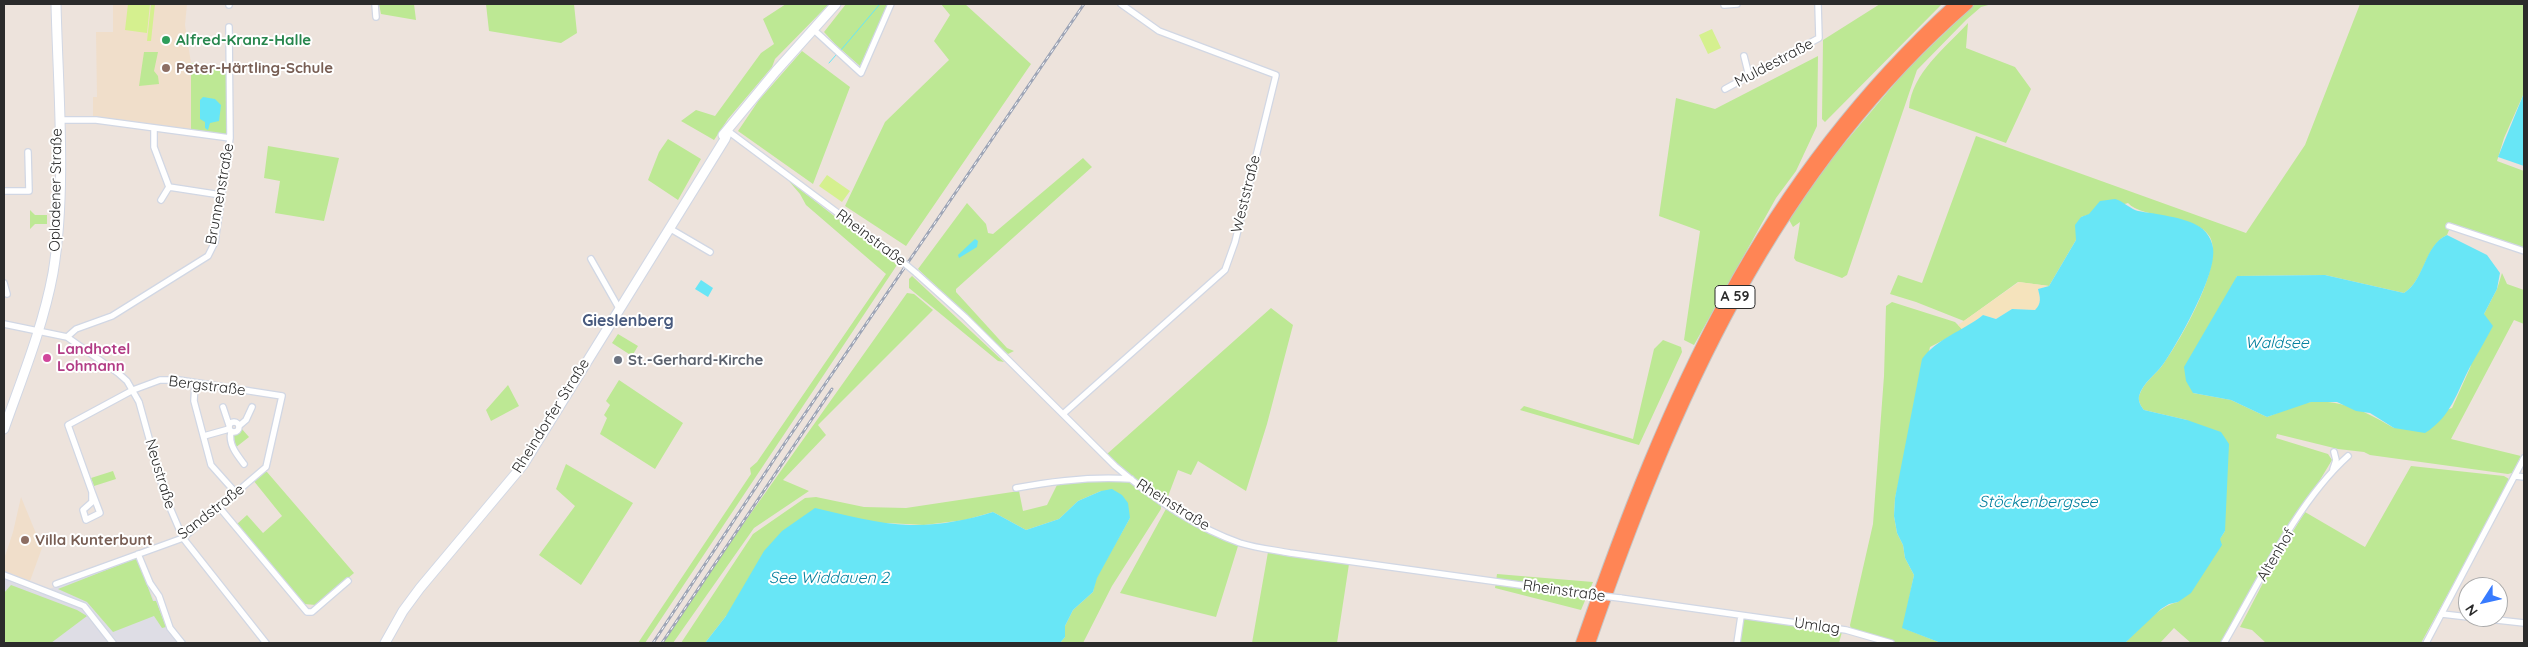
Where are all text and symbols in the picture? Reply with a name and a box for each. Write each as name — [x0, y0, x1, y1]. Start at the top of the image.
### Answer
place label: Alfred-Kranz-Halle — [176, 31, 311, 49]
marker: Alfred-Kranz-Halle — [160, 34, 172, 46]
street label: Muldestraße — [1732, 35, 1816, 91]
place label: Peter-Härtling-Schule — [176, 59, 333, 77]
marker: Peter-Härtling-Schule — [160, 62, 172, 74]
street label: Opladener Straße — [46, 128, 66, 252]
street label: Brunnenstraße — [202, 142, 238, 246]
street label: Weststraße — [1228, 153, 1264, 235]
street label: Rheinstraße — [832, 206, 910, 270]
road number: A 59 — [1715, 286, 1755, 308]
district label: Gieslenberg — [582, 311, 674, 331]
water label: Waldsee — [2245, 333, 2309, 353]
place label: Landhotel Lohmann — [57, 340, 130, 375]
place label: St.-Gerhard-Kirche — [628, 351, 763, 369]
marker: Landhotel Lohmann — [41, 352, 53, 364]
marker: St.-Gerhard-Kirche — [612, 354, 624, 366]
street label: Rheindorfer Straße — [508, 355, 594, 477]
street label: Bergstraße — [168, 372, 246, 400]
street label: Neustraße — [141, 437, 179, 511]
street label: Rheinstraße — [1133, 475, 1213, 535]
street label: Sandstraße — [174, 480, 248, 544]
water label: Stöckenbergsee — [1979, 492, 2097, 512]
street label: Altenhof — [2253, 525, 2299, 585]
place label: Villa Kunterbunt — [35, 531, 153, 549]
marker: Villa Kunterbunt — [19, 534, 31, 546]
water label: See Widdauen 2 — [769, 568, 889, 588]
street label: Rheinstraße — [1522, 576, 1606, 606]
north arrow — [2458, 577, 2508, 627]
text: N — [2461, 601, 2482, 619]
street label: Umlag — [1793, 614, 1841, 638]

